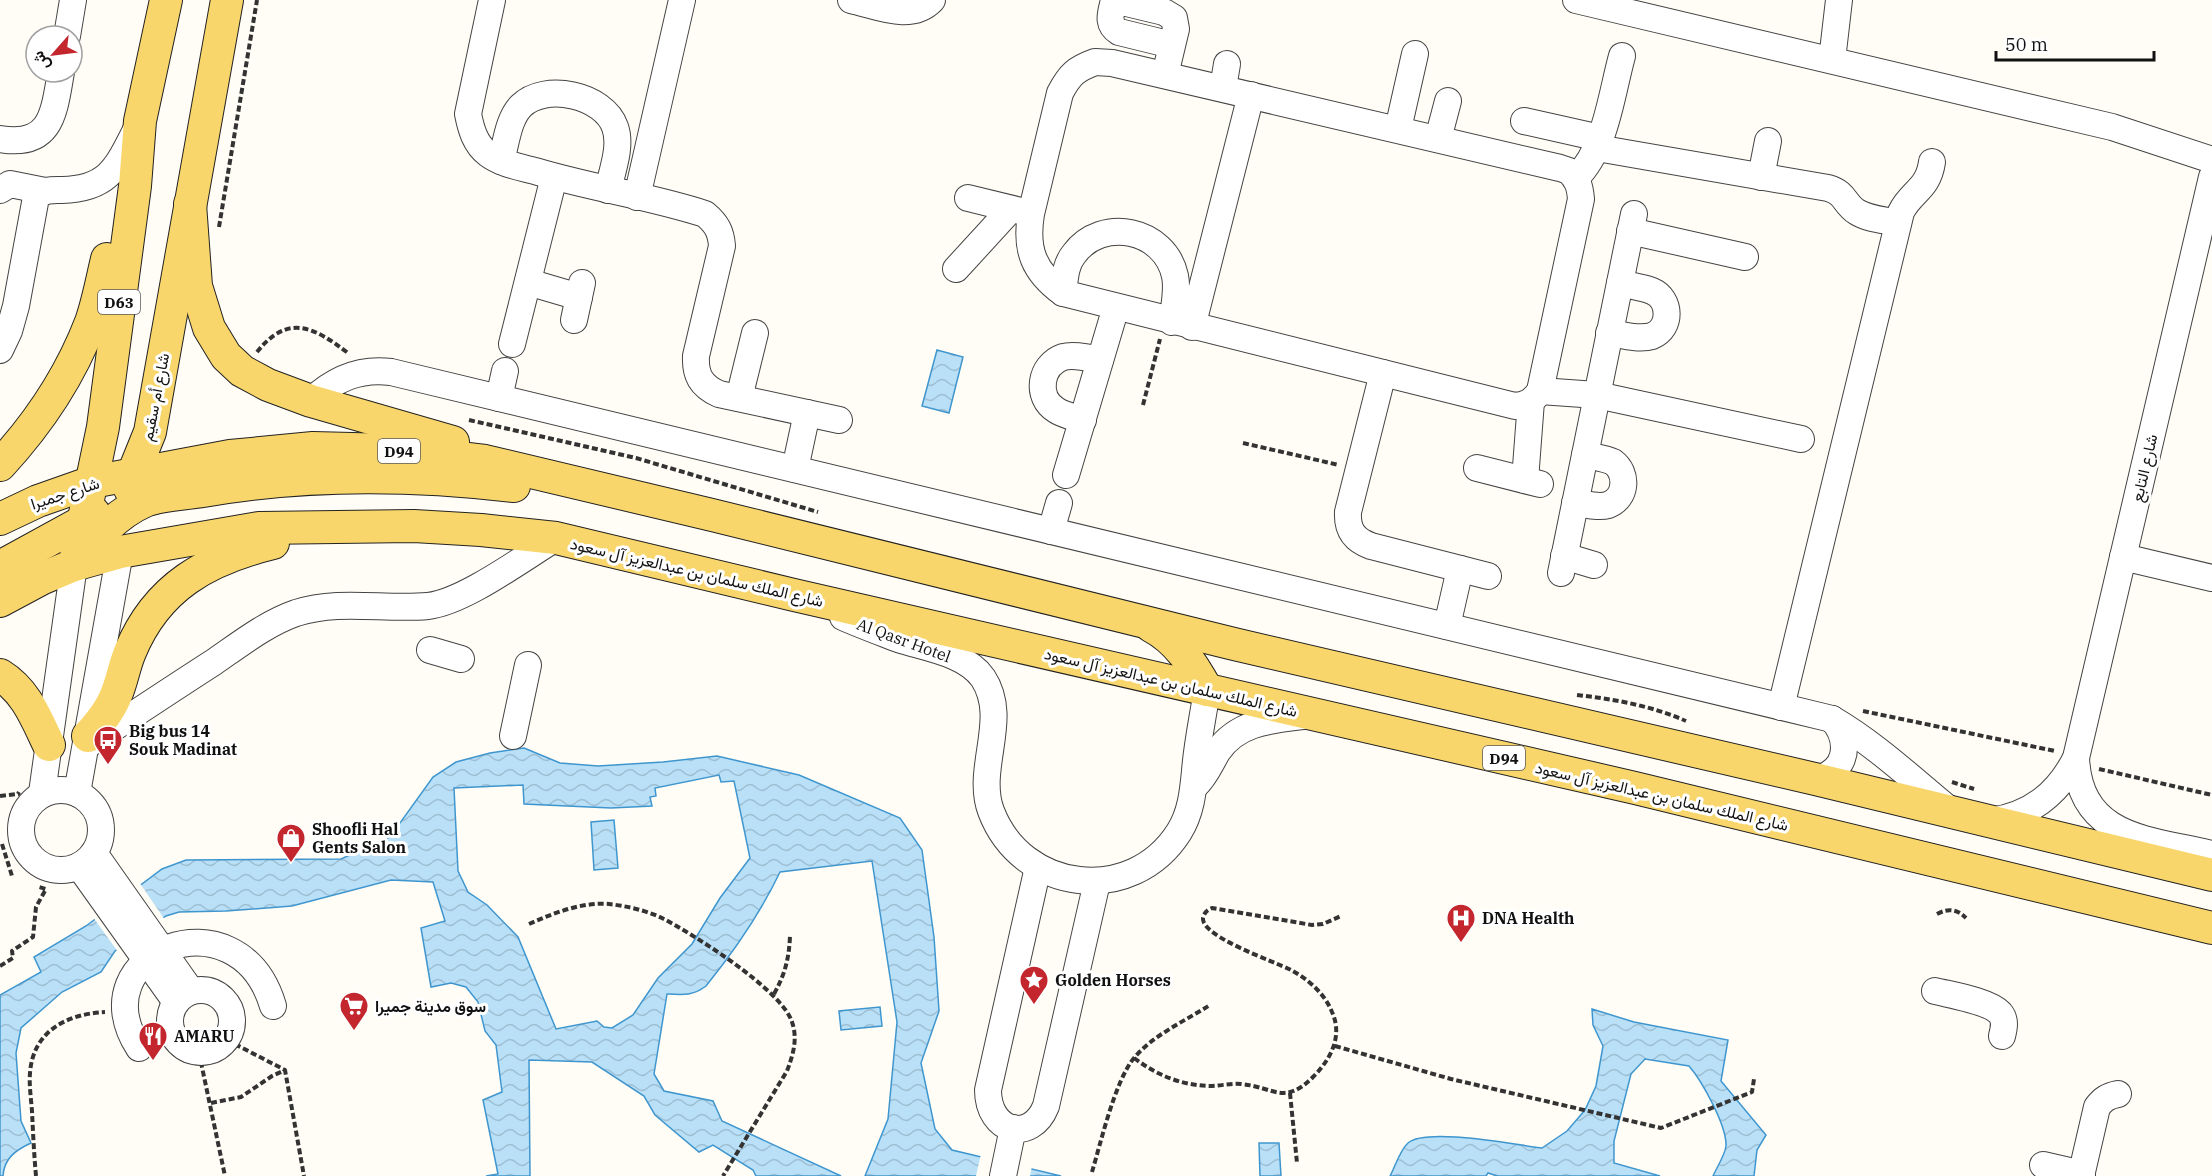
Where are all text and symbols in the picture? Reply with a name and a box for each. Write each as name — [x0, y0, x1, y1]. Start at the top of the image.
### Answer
north arrow — [24, 24, 84, 84]
scale bar — [1996, 24, 2154, 62]
text: 50 m — [2005, 33, 2048, 56]
text: ش — [27, 48, 54, 74]
road number: D63 — [98, 290, 140, 314]
street label: شارع أم سقيم — [137, 351, 175, 443]
street label: شارع التابع — [2127, 432, 2163, 504]
road number: D94 — [378, 439, 420, 463]
street label: شارع جميرا — [28, 473, 102, 515]
street label: شارع الملك سلمان بن عبدالعزيز آل سعود — [568, 533, 825, 613]
street label: Al Qasr Hotel — [854, 614, 954, 666]
street label: شارع الملك سلمان بن عبدالعزيز آل سعود — [1042, 643, 1299, 723]
place label: Big bus 14 Souk Madinat — [129, 721, 237, 759]
bus stop icon: Big bus 14 Souk Madinat — [92, 724, 124, 766]
road number: D94 — [1483, 746, 1525, 770]
street label: شارع الملك سلمان بن عبدالعزيز آل سعود — [1533, 757, 1790, 837]
place label: Shoofli Hal Gents Salon — [312, 819, 407, 857]
shop icon: Shoofli Hal Gents Salon — [275, 822, 307, 864]
hospital icon: DNA Health — [1445, 902, 1477, 944]
place label: DNA Health — [1482, 908, 1574, 928]
place icon: Golden Horses — [1018, 964, 1050, 1006]
place label: Golden Horses — [1055, 970, 1171, 990]
supermarket icon: سوق مدينة جميرا — [338, 990, 370, 1032]
place label: سوق مدينة جميرا — [375, 996, 486, 1017]
restaurant icon: AMARU — [137, 1020, 169, 1062]
place label: AMARU — [174, 1026, 235, 1046]

